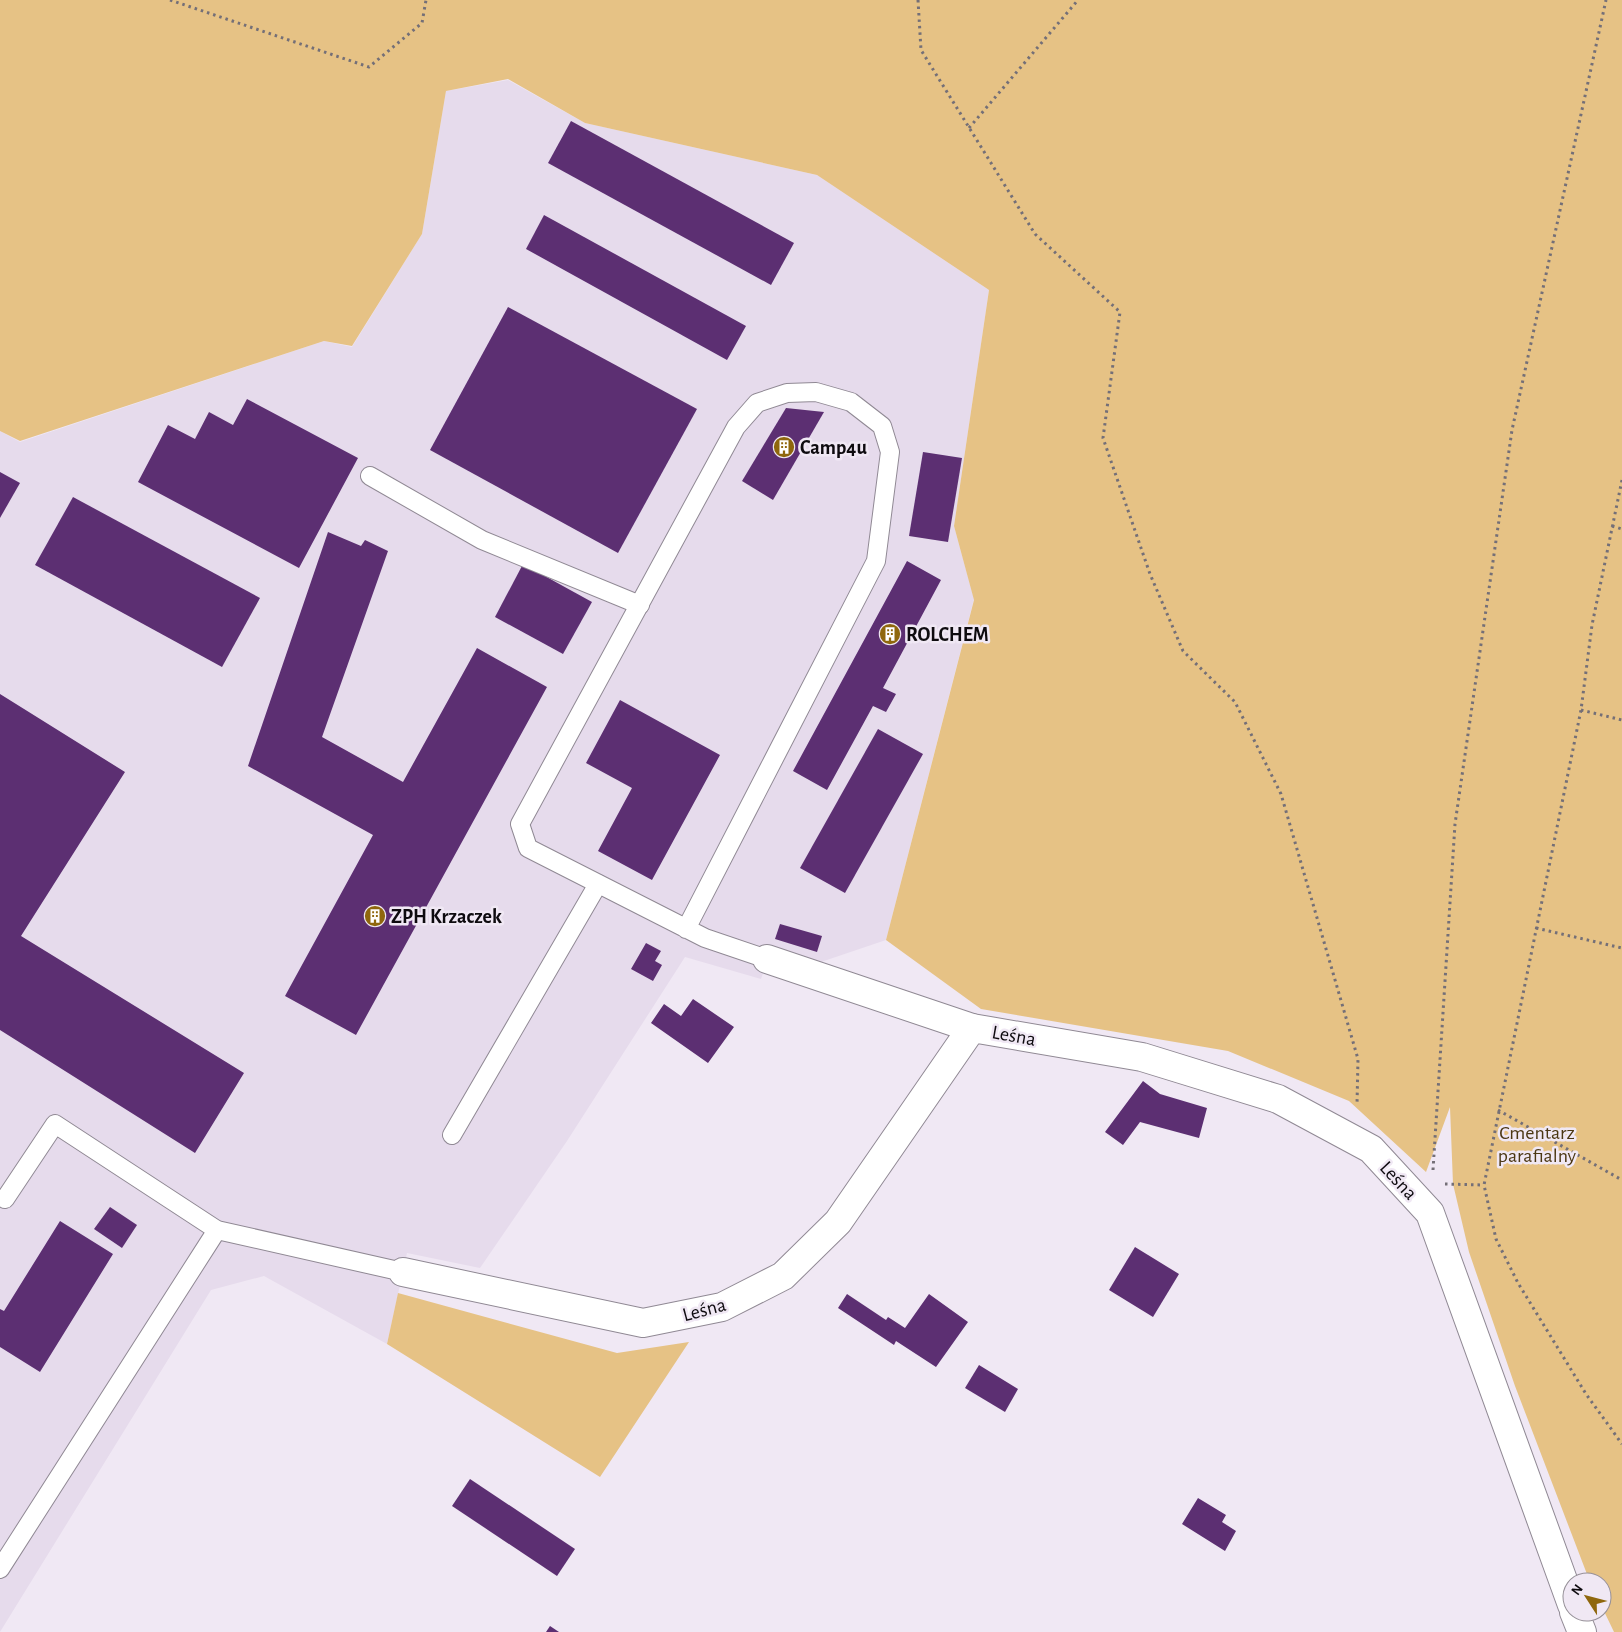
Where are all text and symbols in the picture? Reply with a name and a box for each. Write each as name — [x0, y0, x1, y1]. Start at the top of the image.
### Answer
building icon: Camp4u — [772, 435, 796, 459]
place label: Camp4u — [800, 438, 867, 458]
building icon: ROLCHEM — [878, 622, 902, 646]
place label: ROLCHEM — [906, 625, 989, 645]
building icon: ZPH Krzaczek — [363, 904, 387, 928]
place label: ZPH Krzaczek — [391, 907, 502, 927]
street label: Leśna — [990, 1022, 1037, 1050]
park label: Cmentarz parafialny — [1498, 1123, 1577, 1166]
street label: Leśna — [1376, 1158, 1421, 1204]
street label: Leśna — [680, 1295, 728, 1325]
north arrow — [1562, 1572, 1612, 1622]
text: N — [1569, 1582, 1586, 1598]

